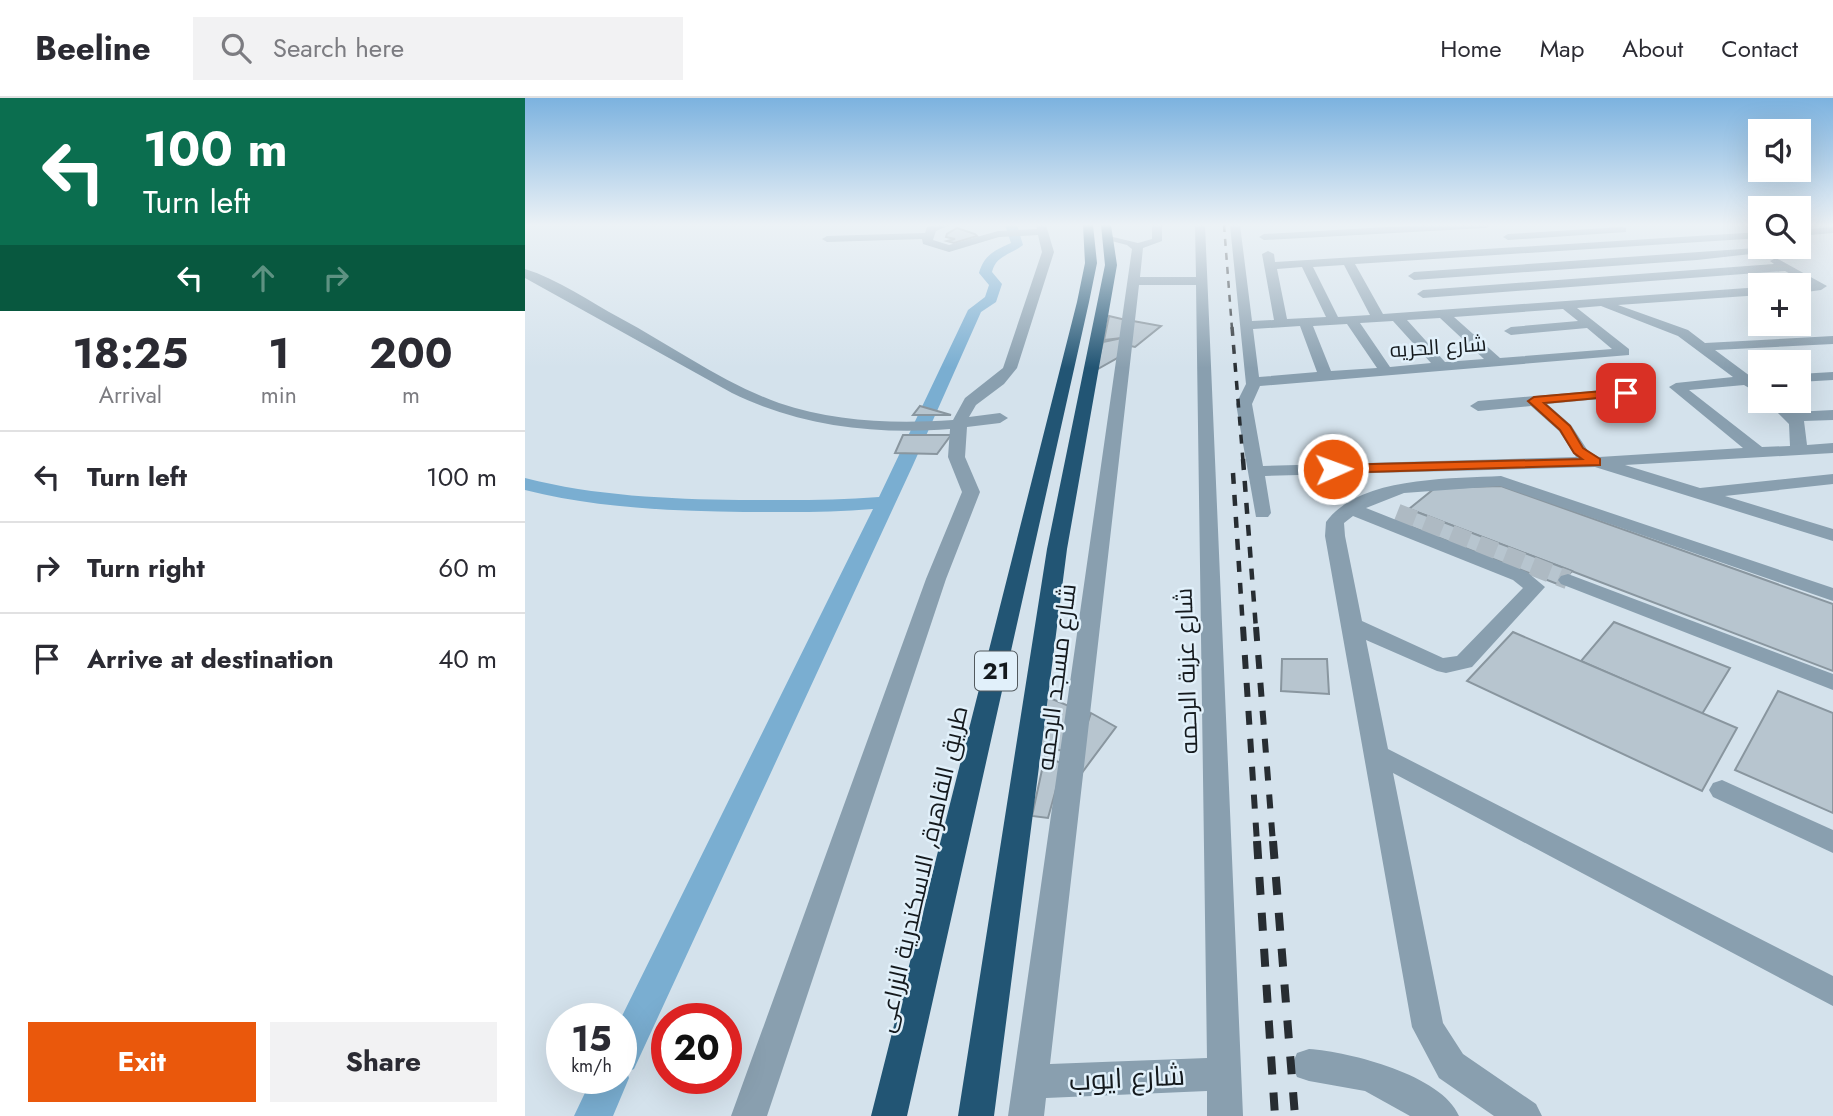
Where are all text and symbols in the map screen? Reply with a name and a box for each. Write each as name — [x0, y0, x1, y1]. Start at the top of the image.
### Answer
search box — [193, 17, 683, 80]
text: Beeline — [35, 25, 151, 72]
icon: search — [217, 29, 255, 67]
text: Search here — [273, 29, 404, 67]
text: Home — [1440, 31, 1502, 66]
text: Map — [1540, 31, 1584, 66]
text: About — [1622, 31, 1683, 66]
text: Contact — [1721, 31, 1798, 66]
text: 100 m — [143, 114, 288, 184]
map controls — [1748, 119, 1811, 413]
button: sound — [1748, 119, 1811, 182]
icon: left — [28, 126, 119, 217]
text: Turn left — [143, 179, 250, 225]
button: search — [1748, 196, 1811, 259]
icon: left — [171, 259, 209, 297]
icon: ahead — [244, 259, 282, 297]
icon: right — [317, 259, 355, 297]
button: + — [1748, 273, 1811, 336]
text: 18:25 — [72, 323, 188, 384]
text: 1 — [268, 323, 290, 384]
text: 200 — [369, 323, 453, 384]
street label: شارع الحريه — [1389, 329, 1487, 365]
button: − — [1748, 350, 1811, 413]
pin — [1596, 363, 1656, 423]
icon: arrive — [1607, 374, 1645, 412]
text: Arrival — [99, 378, 162, 412]
text: min — [261, 378, 297, 412]
text: m — [402, 378, 420, 412]
position arrow — [1296, 432, 1370, 506]
icon: left — [28, 458, 66, 496]
text: Turn left — [87, 458, 187, 496]
text: 100 m — [426, 458, 497, 496]
icon: right — [28, 549, 66, 587]
text: Turn right — [87, 549, 205, 587]
text: 60 m — [438, 549, 497, 587]
street label: شارع مسجد الرحمه — [1027, 582, 1085, 772]
street label: شارع عزبة الرحمه — [1166, 587, 1206, 755]
icon: arrive — [28, 640, 66, 678]
text: Arrive at destination — [87, 640, 334, 678]
text: 40 m — [438, 640, 497, 678]
road number: 21 — [975, 652, 1017, 691]
street label: طريق القاهرة, الاسكندرية الزراعى — [867, 702, 977, 1036]
speed limit sign: 20 — [651, 1003, 742, 1094]
text: 15 — [571, 1014, 612, 1064]
button: Exit — [28, 1022, 256, 1102]
button: Share — [270, 1022, 497, 1102]
text: km/h — [571, 1053, 612, 1079]
street label: شارع ايوب — [1068, 1054, 1186, 1102]

